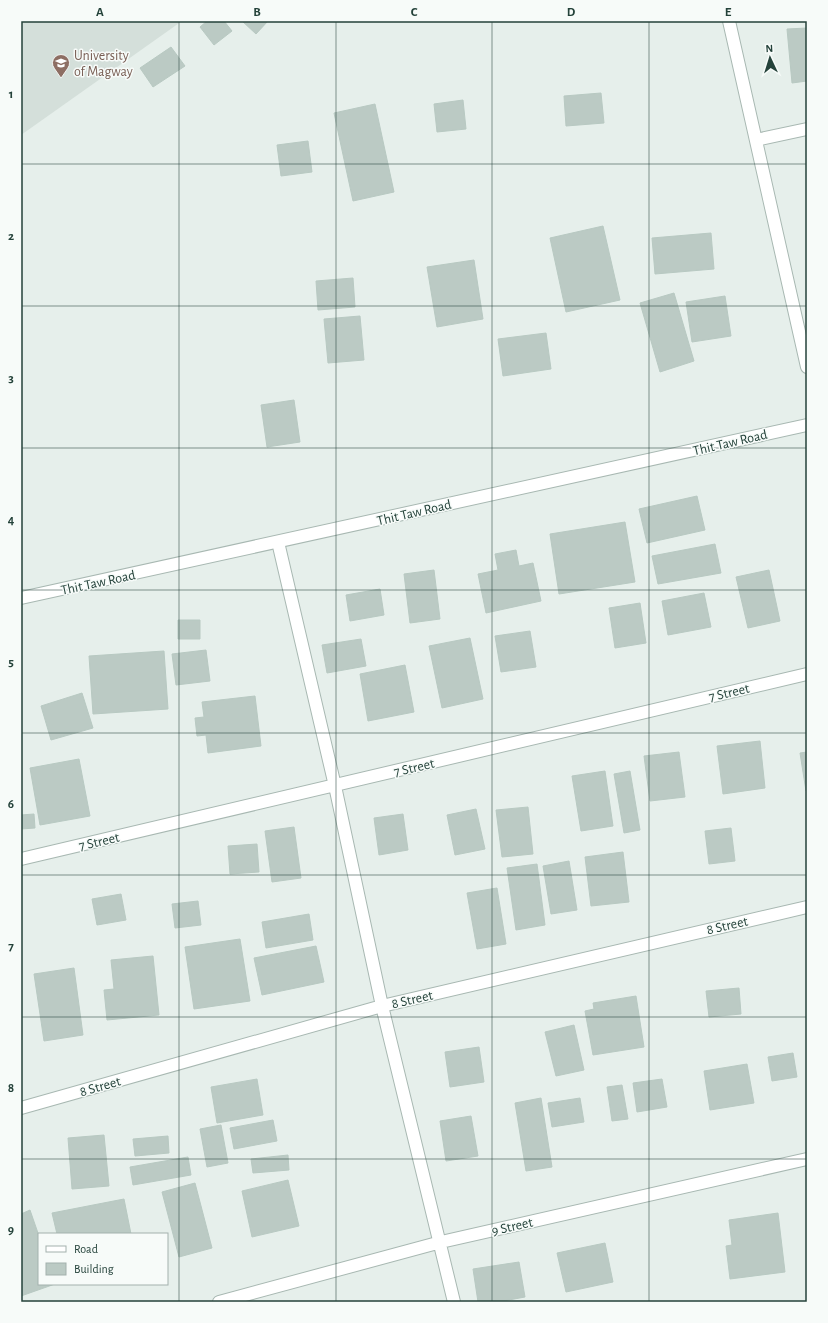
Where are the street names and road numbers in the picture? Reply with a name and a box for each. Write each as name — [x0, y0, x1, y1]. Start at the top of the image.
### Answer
street label: Thit Taw Road — [692, 428, 769, 458]
street label: Thit Taw Road — [376, 498, 453, 528]
street label: Thit Taw Road — [60, 568, 137, 598]
street label: 7 Street — [708, 681, 751, 704]
street label: 7 Street — [393, 756, 436, 779]
street label: 7 Street — [78, 830, 121, 853]
street label: 8 Street — [705, 914, 750, 938]
street label: 8 Street — [390, 988, 435, 1012]
street label: 8 Street — [78, 1074, 123, 1099]
street label: 9 Street — [490, 1215, 535, 1239]

